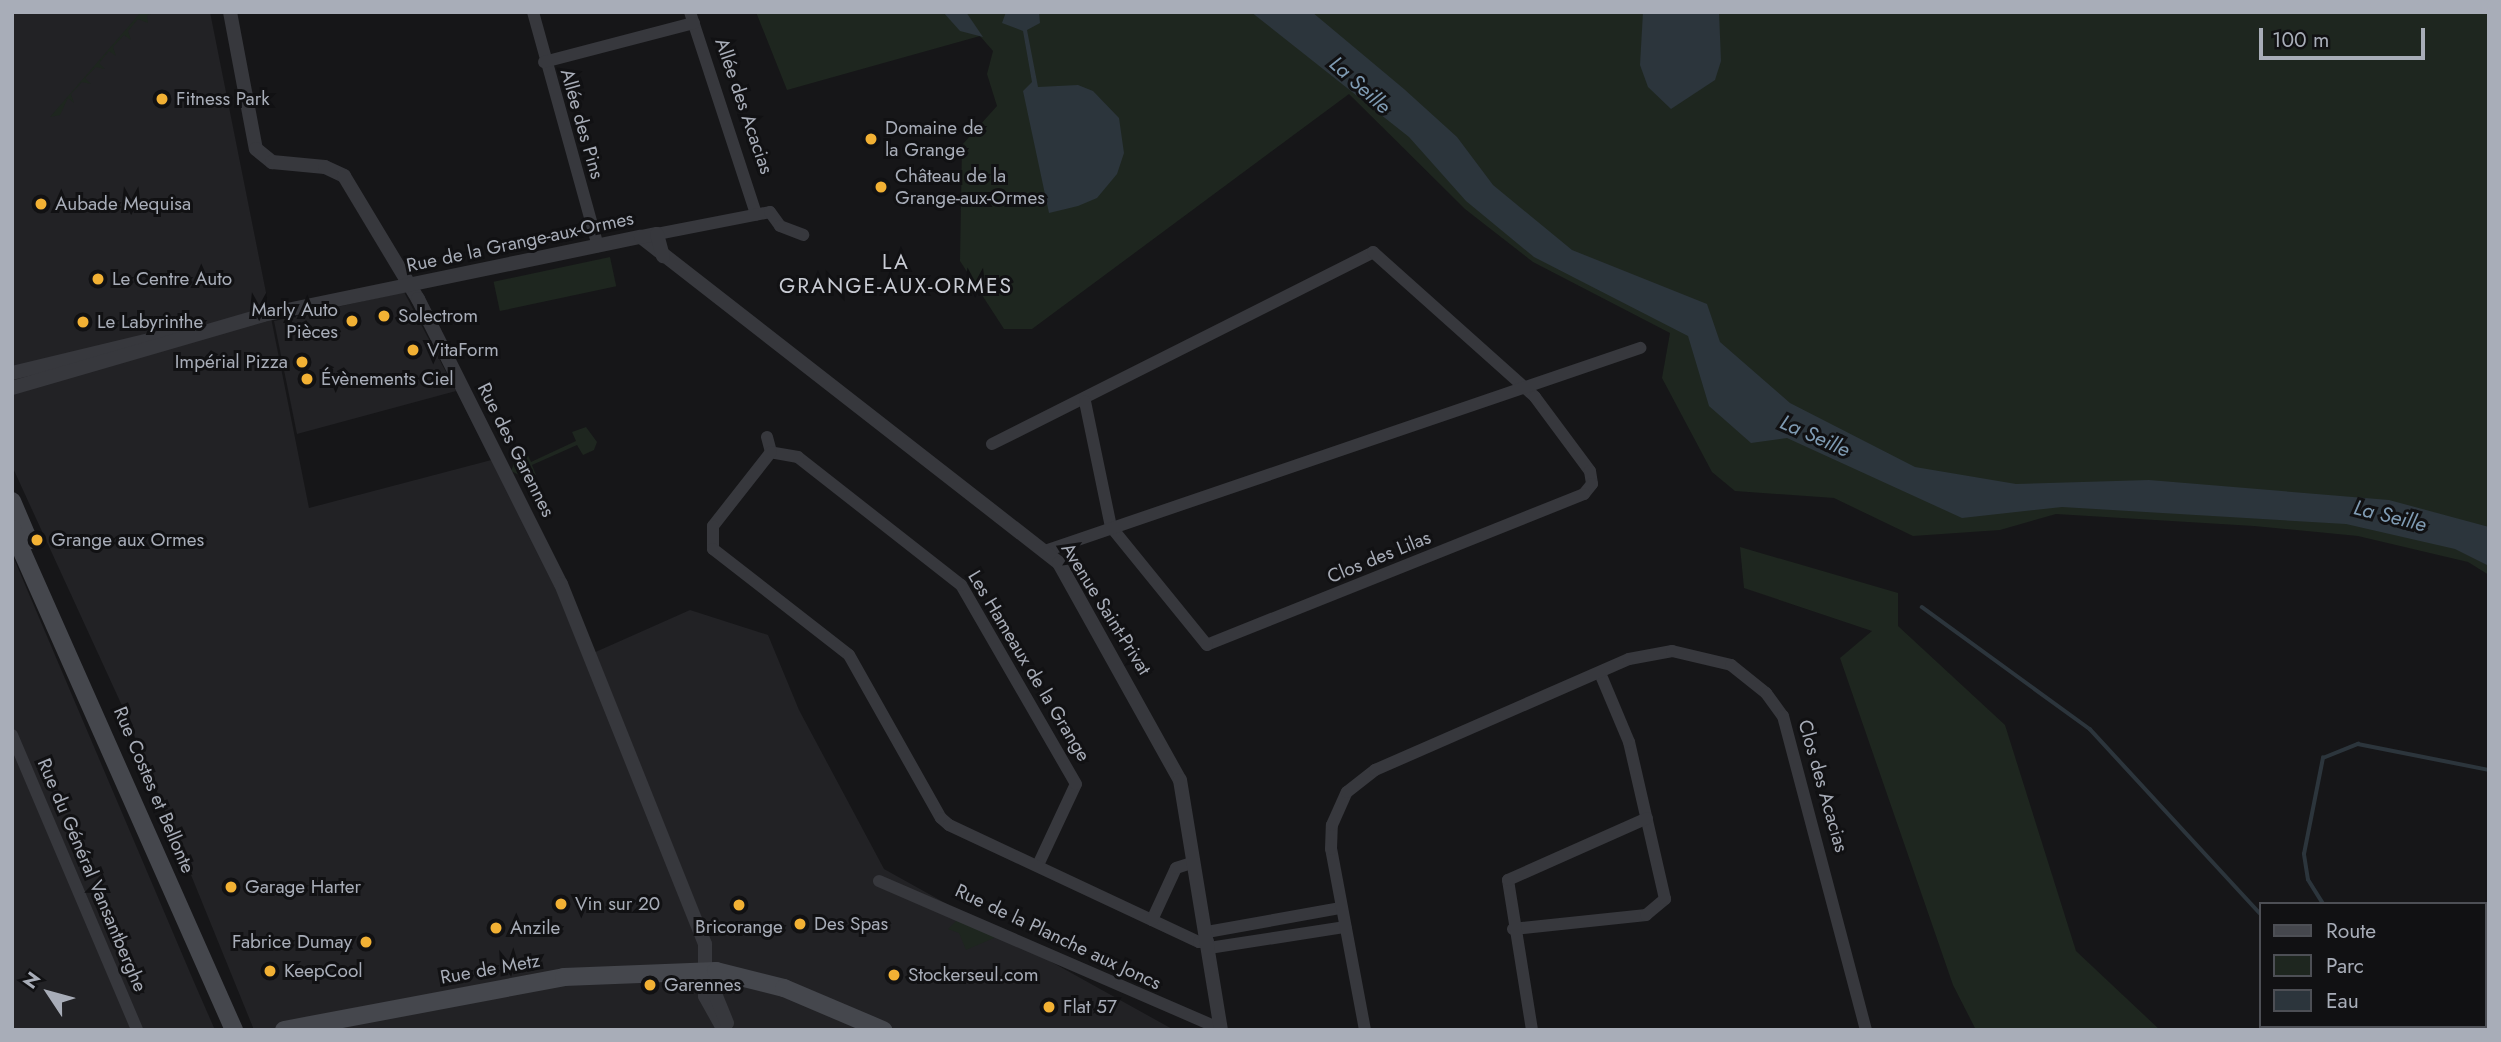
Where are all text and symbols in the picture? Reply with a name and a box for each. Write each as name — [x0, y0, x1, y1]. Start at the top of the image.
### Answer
scale bar — [2263, 14, 2429, 58]
text: 100 m — [2272, 25, 2329, 55]
street label: Allée des Acacias — [710, 35, 778, 177]
water label: La Seille — [1324, 51, 1396, 119]
street label: Allée des Pins — [555, 66, 609, 182]
place label: Fitness Park — [176, 88, 270, 110]
marker: Fitness Park — [154, 91, 170, 107]
place label: Domaine de la Grange — [885, 117, 983, 161]
marker: Domaine de la Grange — [863, 131, 879, 147]
place label: Château de la Grange-aux-Ormes — [895, 165, 1045, 209]
marker: Château de la Grange-aux-Ormes — [873, 179, 889, 195]
place label: Aubade Mequisa — [55, 193, 191, 215]
marker: Aubade Mequisa — [33, 196, 49, 212]
street label: Rue de la Grange-aux-Ormes — [404, 207, 636, 277]
district label: LA GRANGE-AUX-ORMES — [781, 249, 1011, 299]
place label: Le Centre Auto — [112, 268, 232, 290]
marker: Le Centre Auto — [90, 271, 106, 287]
place label: Marly Auto Pièces — [251, 299, 338, 343]
place label: Solectrom — [398, 305, 478, 327]
marker: Solectrom — [376, 308, 392, 324]
place label: Le Labyrinthe — [97, 311, 203, 333]
marker: Marly Auto Pièces — [344, 313, 360, 329]
marker: Le Labyrinthe — [75, 314, 91, 330]
place label: VitaForm — [427, 339, 499, 361]
marker: VitaForm — [405, 342, 421, 358]
place label: Impérial Pizza — [175, 351, 288, 373]
marker: Impérial Pizza — [294, 354, 310, 370]
place label: Évènements Ciel — [321, 368, 454, 390]
marker: Évènements Ciel — [299, 371, 315, 387]
street label: Rue des Garennes — [472, 379, 560, 521]
water label: La Seille — [1776, 409, 1854, 463]
water label: La Seille — [2351, 495, 2429, 537]
street label: Clos des Lilas — [1324, 526, 1434, 588]
place label: Grange aux Ormes — [51, 529, 204, 551]
marker: Grange aux Ormes — [29, 532, 45, 548]
street label: Avenue Saint-Privat — [1056, 539, 1156, 679]
street label: Les Hameaux de la Grange — [963, 567, 1095, 765]
street label: Rue Costes et Bellonte — [109, 703, 199, 877]
street label: Clos des Acacias — [1793, 717, 1853, 855]
street label: Rue du Général Vansantberghe — [32, 755, 152, 995]
place label: Garage Harter — [245, 876, 361, 898]
marker: Garage Harter — [223, 879, 239, 895]
street label: Rue de la Planche aux Joncs — [951, 879, 1165, 995]
place label: Vin sur 20 — [575, 893, 660, 915]
marker: Vin sur 20 — [553, 896, 569, 912]
marker: Bricorange — [731, 897, 747, 913]
legend — [2260, 902, 2487, 1028]
place label: Des Spas — [814, 913, 888, 935]
place label: Bricorange — [695, 916, 783, 938]
marker: Des Spas — [792, 916, 808, 932]
text: Route — [2326, 916, 2376, 946]
place label: Anzile — [510, 917, 560, 939]
marker: Anzile — [488, 920, 504, 936]
place label: Fabrice Dumay — [232, 931, 352, 953]
marker: Fabrice Dumay — [358, 934, 374, 950]
street label: Rue de Metz — [438, 949, 542, 989]
text: Parc — [2326, 951, 2364, 981]
north arrow — [14, 958, 84, 1028]
place label: KeepCool — [284, 960, 363, 982]
marker: KeepCool — [262, 963, 278, 979]
place label: Stockerseul.com — [908, 964, 1039, 986]
text: N — [16, 966, 47, 994]
marker: Stockerseul.com — [886, 967, 902, 983]
place label: Garennes — [664, 974, 741, 996]
marker: Garennes — [642, 977, 658, 993]
text: Eau — [2326, 986, 2359, 1016]
place label: Flat 57 — [1063, 996, 1117, 1018]
marker: Flat 57 — [1041, 999, 1057, 1015]

